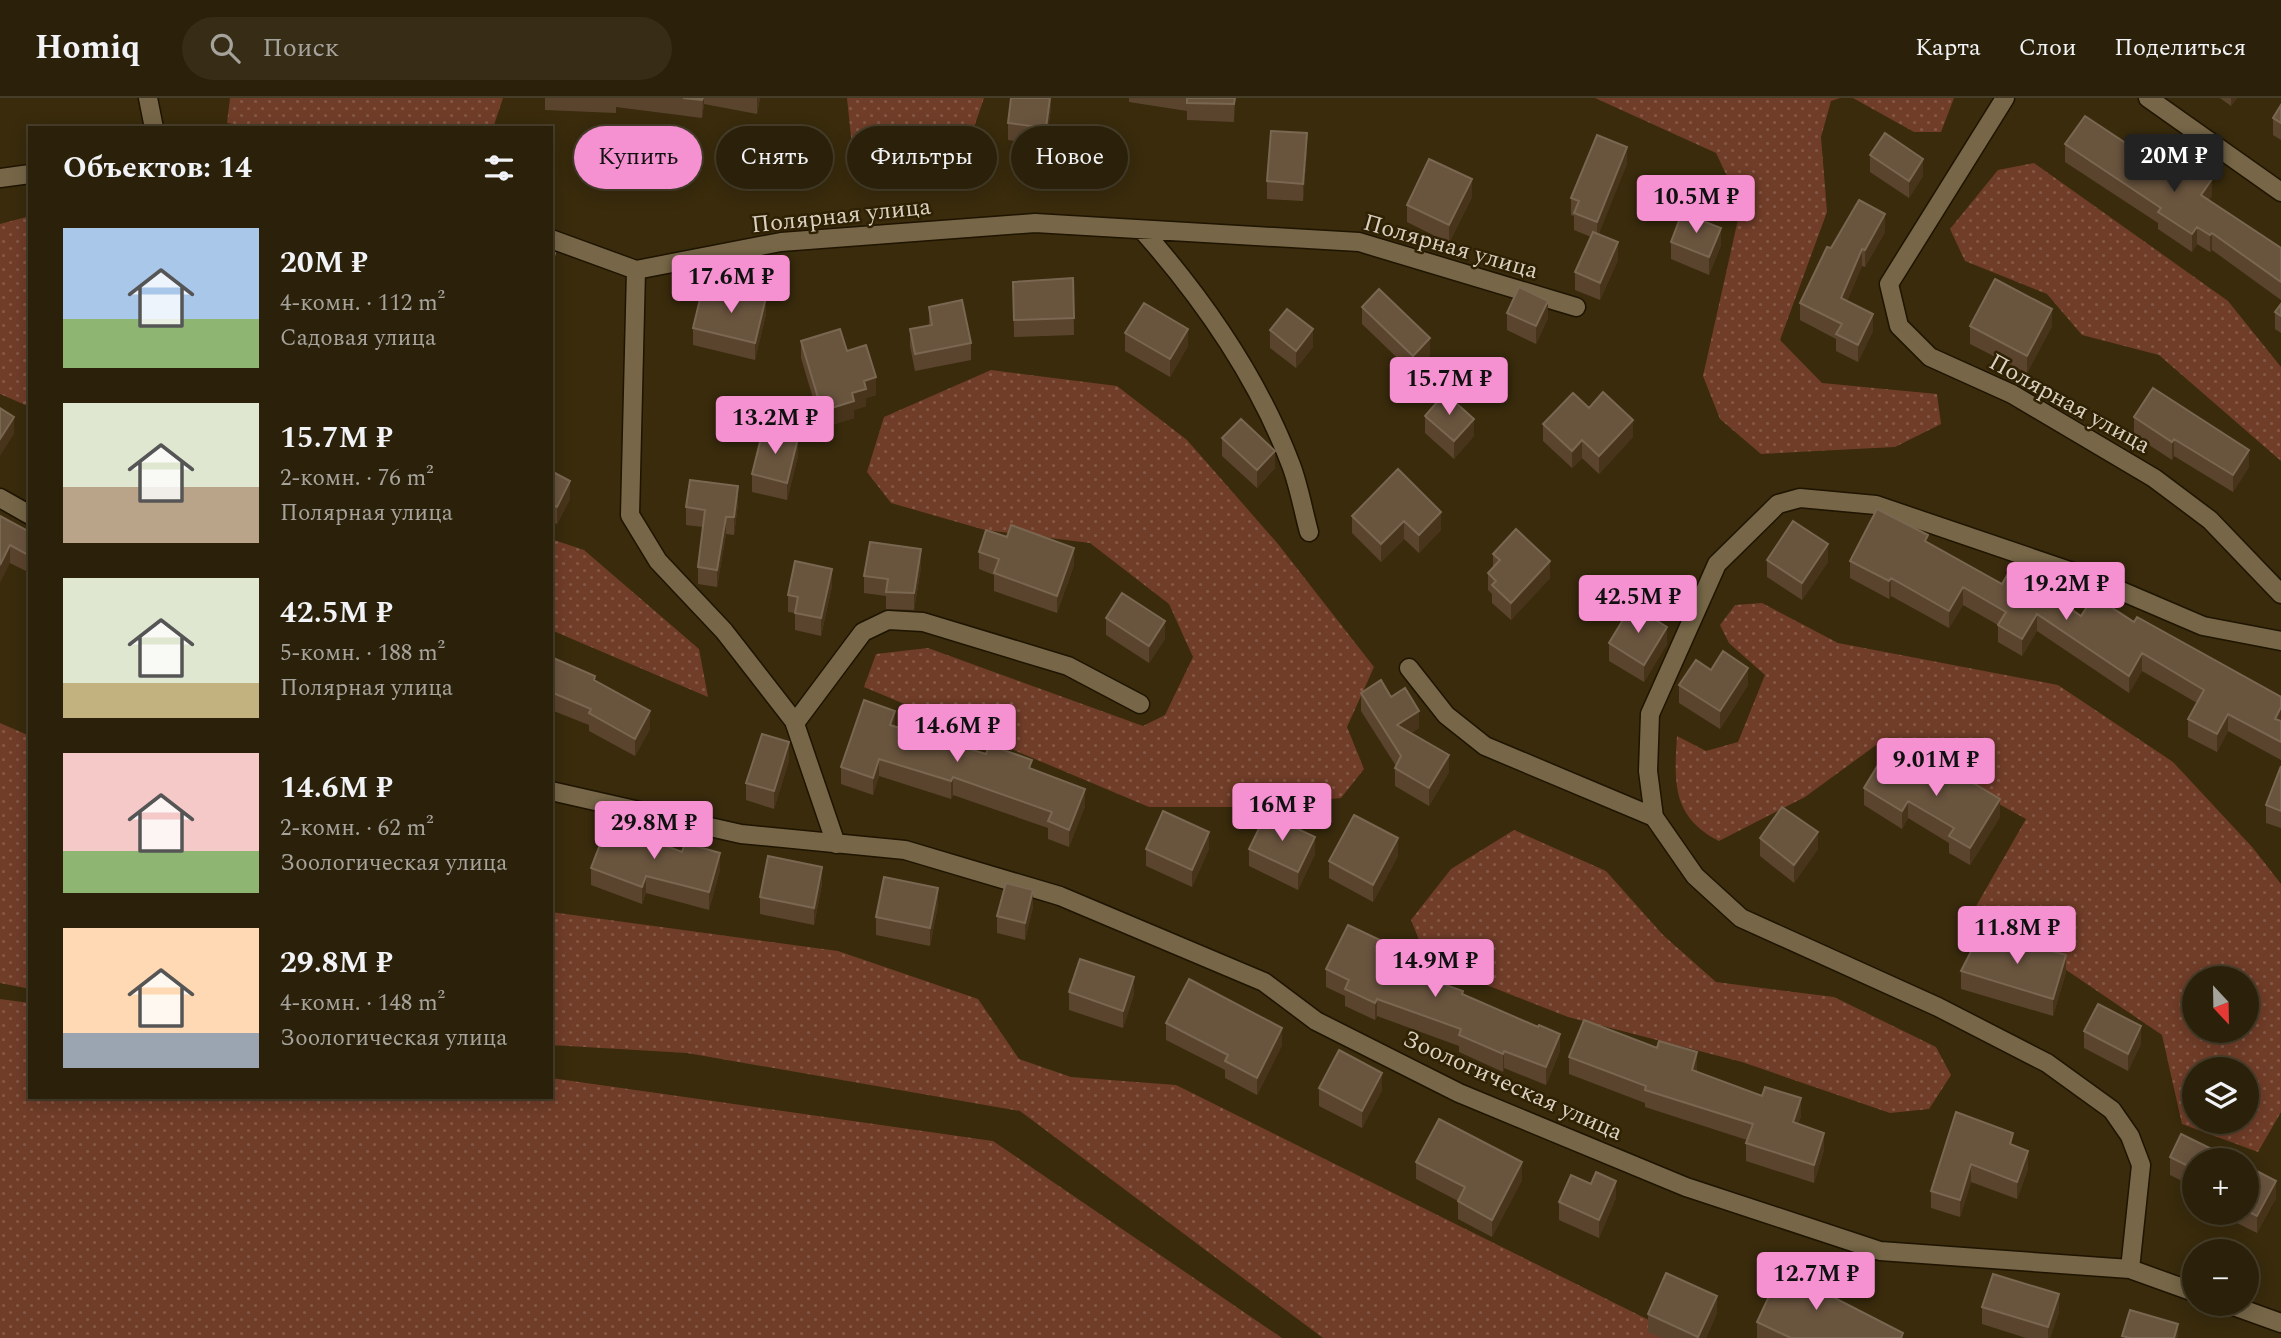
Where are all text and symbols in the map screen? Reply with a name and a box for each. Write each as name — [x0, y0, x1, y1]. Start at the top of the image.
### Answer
search box — [182, 17, 672, 80]
text: Homiq — [35, 23, 140, 73]
text: Поиск — [262, 28, 339, 68]
icon: search — [206, 29, 244, 67]
text: Карта — [1915, 30, 1981, 66]
text: Слои — [2019, 30, 2076, 66]
text: Поделиться — [2114, 30, 2246, 66]
chip: Купить — [574, 126, 702, 189]
chip: Снять — [716, 126, 833, 189]
chip: Фильтры — [847, 126, 997, 189]
chip: Новое — [1011, 126, 1128, 189]
pin: 20M ₽ — [2125, 134, 2223, 194]
text: 20M ₽ — [2140, 139, 2208, 174]
text: Объектов: 14 — [63, 145, 252, 191]
icon: filters — [480, 149, 518, 187]
pin: 10.5M ₽ — [1631, 176, 1761, 235]
text: 10.5M ₽ — [1653, 180, 1739, 215]
street label: Полярная улица — [749, 189, 933, 243]
street label: Полярная улица — [1359, 205, 1543, 289]
text: 20M ₽ — [280, 240, 368, 286]
icon: home — [119, 256, 203, 340]
pin: 17.6M ₽ — [666, 256, 796, 315]
text: 17.6M ₽ — [688, 260, 774, 295]
text: 4-комн. · 112 m² — [280, 286, 445, 321]
text: Садовая улица — [280, 321, 436, 356]
street label: Полярная улица — [1982, 344, 2157, 463]
pin: 15.7M ₽ — [1384, 358, 1514, 417]
text: 15.7M ₽ — [1406, 362, 1492, 397]
pin: 13.2M ₽ — [710, 396, 840, 456]
text: 13.2M ₽ — [732, 401, 818, 436]
text: 15.7M ₽ — [280, 415, 393, 461]
icon: home — [119, 431, 203, 515]
text: 2-комн. · 76 m² — [280, 461, 434, 496]
text: Полярная улица — [280, 496, 453, 531]
pin: 19.2M ₽ — [2001, 562, 2131, 622]
text: 19.2M ₽ — [2023, 567, 2109, 602]
pin: 42.5M ₽ — [1573, 575, 1703, 635]
text: 42.5M ₽ — [1595, 580, 1681, 615]
text: 42.5M ₽ — [280, 590, 393, 636]
icon: home — [119, 606, 203, 690]
text: 5-комн. · 188 m² — [280, 636, 445, 671]
text: Полярная улица — [280, 671, 453, 706]
pin: 14.6M ₽ — [892, 704, 1022, 764]
text: 14.6M ₽ — [914, 709, 1000, 744]
pin: 9.01M ₽ — [1871, 738, 2001, 798]
text: 9.01M ₽ — [1893, 743, 1979, 778]
text: 14.6M ₽ — [280, 765, 393, 811]
icon: home — [119, 781, 203, 865]
pin: 16M ₽ — [1233, 784, 1331, 843]
text: 16M ₽ — [1248, 788, 1316, 823]
pin: 29.8M ₽ — [589, 802, 719, 861]
text: 29.8M ₽ — [611, 806, 697, 841]
text: 2-комн. · 62 m² — [280, 811, 434, 846]
text: Зоологическая улица — [280, 846, 508, 881]
pin: 11.8M ₽ — [1952, 906, 2082, 966]
text: 11.8M ₽ — [1974, 911, 2060, 946]
text: 29.8M ₽ — [280, 940, 393, 986]
pin: 14.9M ₽ — [1370, 940, 1500, 999]
text: 14.9M ₽ — [1392, 944, 1478, 979]
icon: home — [119, 956, 203, 1040]
north arrow — [2182, 966, 2259, 1043]
map controls — [2182, 966, 2259, 1316]
text: 4-комн. · 148 m² — [280, 986, 445, 1021]
text: Зоологическая улица — [280, 1021, 508, 1056]
street label: Зоологическая улица — [1397, 1021, 1629, 1151]
button: layers — [2182, 1057, 2259, 1134]
button: + — [2182, 1148, 2259, 1225]
button: − — [2182, 1239, 2259, 1316]
pin: 12.7M ₽ — [1751, 1252, 1881, 1312]
text: 12.7M ₽ — [1773, 1257, 1859, 1292]

